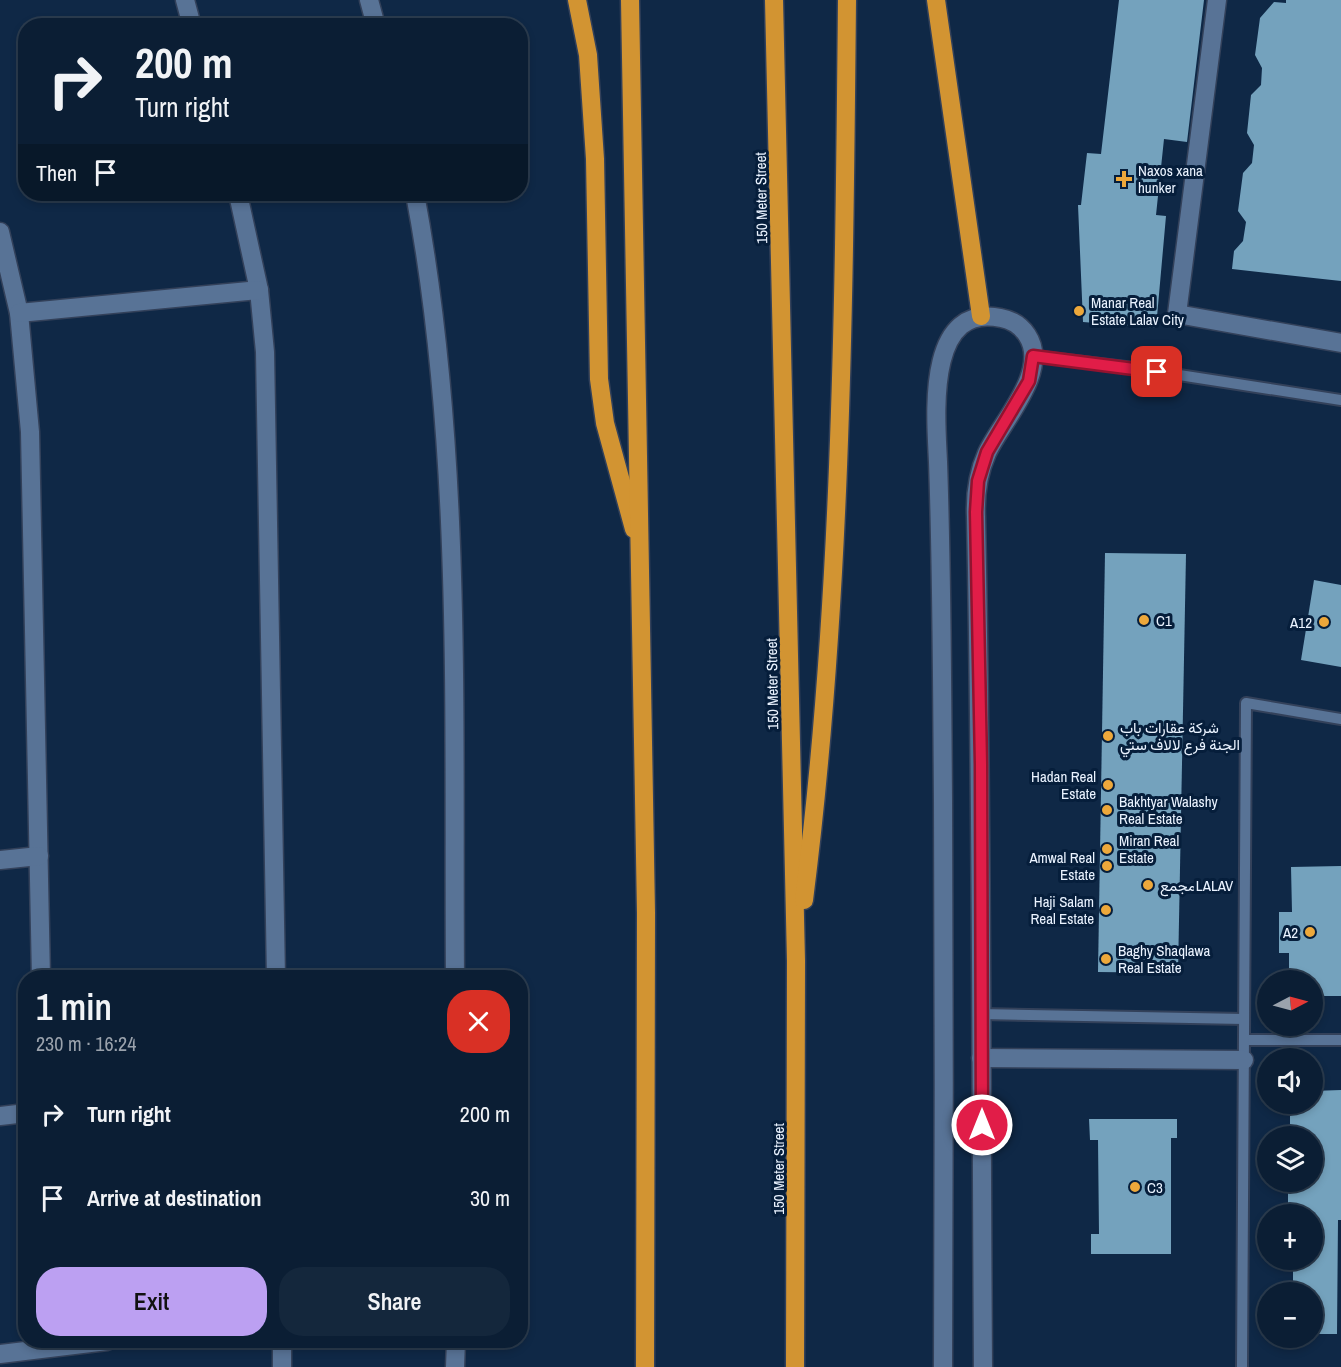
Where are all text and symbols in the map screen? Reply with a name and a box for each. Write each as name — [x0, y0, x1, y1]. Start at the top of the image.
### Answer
text: 200 m — [135, 35, 233, 91]
icon: right — [36, 42, 114, 120]
text: Turn right — [135, 89, 229, 125]
street label: 150 Meter Street — [750, 151, 772, 244]
icon: arrive — [89, 156, 122, 189]
text: Then — [36, 158, 77, 188]
place label: Naxos xana hunker — [1138, 160, 1203, 198]
marker: Naxos xana hunker — [1115, 170, 1133, 188]
place label: Manar Real Estate Lalav City — [1091, 292, 1185, 330]
marker: Manar Real Estate Lalav City — [1072, 304, 1086, 318]
pin — [1131, 346, 1182, 397]
icon: arrive — [1140, 355, 1173, 388]
place label: C1 — [1156, 610, 1172, 631]
place label: A12 — [1289, 612, 1312, 633]
marker: C1 — [1137, 613, 1151, 627]
marker: A12 — [1317, 615, 1331, 629]
street label: 150 Meter Street — [761, 637, 783, 730]
place label: شركة عقارات باب الجنة فرع لالاف ستي — [1120, 717, 1240, 758]
marker: شركة عقارات باب الجنة فرع لالاف ستي — [1101, 729, 1115, 743]
place label: Hadan Real Estate — [1031, 766, 1096, 804]
marker: Hadan Real Estate — [1101, 778, 1115, 792]
place label: Bakhtyar Walashy Real Estate — [1119, 791, 1219, 829]
marker: Bakhtyar Walashy Real Estate — [1100, 803, 1114, 817]
place label: Miran Real Estate — [1119, 830, 1179, 868]
marker: Miran Real Estate — [1100, 842, 1114, 856]
place label: Amwal Real Estate — [1028, 847, 1095, 885]
marker: Amwal Real Estate — [1100, 859, 1114, 873]
place label: مجمعLALAV — [1160, 875, 1234, 897]
marker: مجمعLALAV — [1141, 878, 1155, 892]
place label: Haji Salam Real Estate — [1030, 891, 1094, 929]
marker: Haji Salam Real Estate — [1099, 903, 1113, 917]
place label: A2 — [1282, 922, 1298, 943]
marker: A2 — [1303, 925, 1317, 939]
place label: Baghy Shaqlawa Real Estate — [1118, 940, 1210, 978]
marker: Baghy Shaqlawa Real Estate — [1099, 952, 1113, 966]
north arrow — [1257, 970, 1323, 1036]
map controls — [1257, 970, 1323, 1348]
text: 1 min — [36, 983, 112, 1031]
button: close — [447, 990, 510, 1053]
text: 230 m · 16:24 — [36, 1030, 136, 1057]
button: sound — [1257, 1048, 1323, 1114]
position arrow — [950, 1093, 1014, 1157]
icon: right — [36, 1098, 69, 1131]
text: Turn right — [87, 1099, 171, 1129]
text: 200 m — [460, 1099, 510, 1129]
street label: 150 Meter Street — [768, 1123, 789, 1215]
button: layers — [1257, 1126, 1323, 1192]
place label: C3 — [1147, 1177, 1163, 1198]
marker: C3 — [1128, 1180, 1142, 1194]
icon: arrive — [36, 1182, 69, 1215]
text: Arrive at destination — [87, 1183, 261, 1213]
text: 30 m — [470, 1183, 510, 1213]
button: + — [1257, 1204, 1323, 1270]
button: Exit — [36, 1267, 267, 1336]
button: Share — [279, 1267, 510, 1336]
button: − — [1257, 1282, 1323, 1348]

